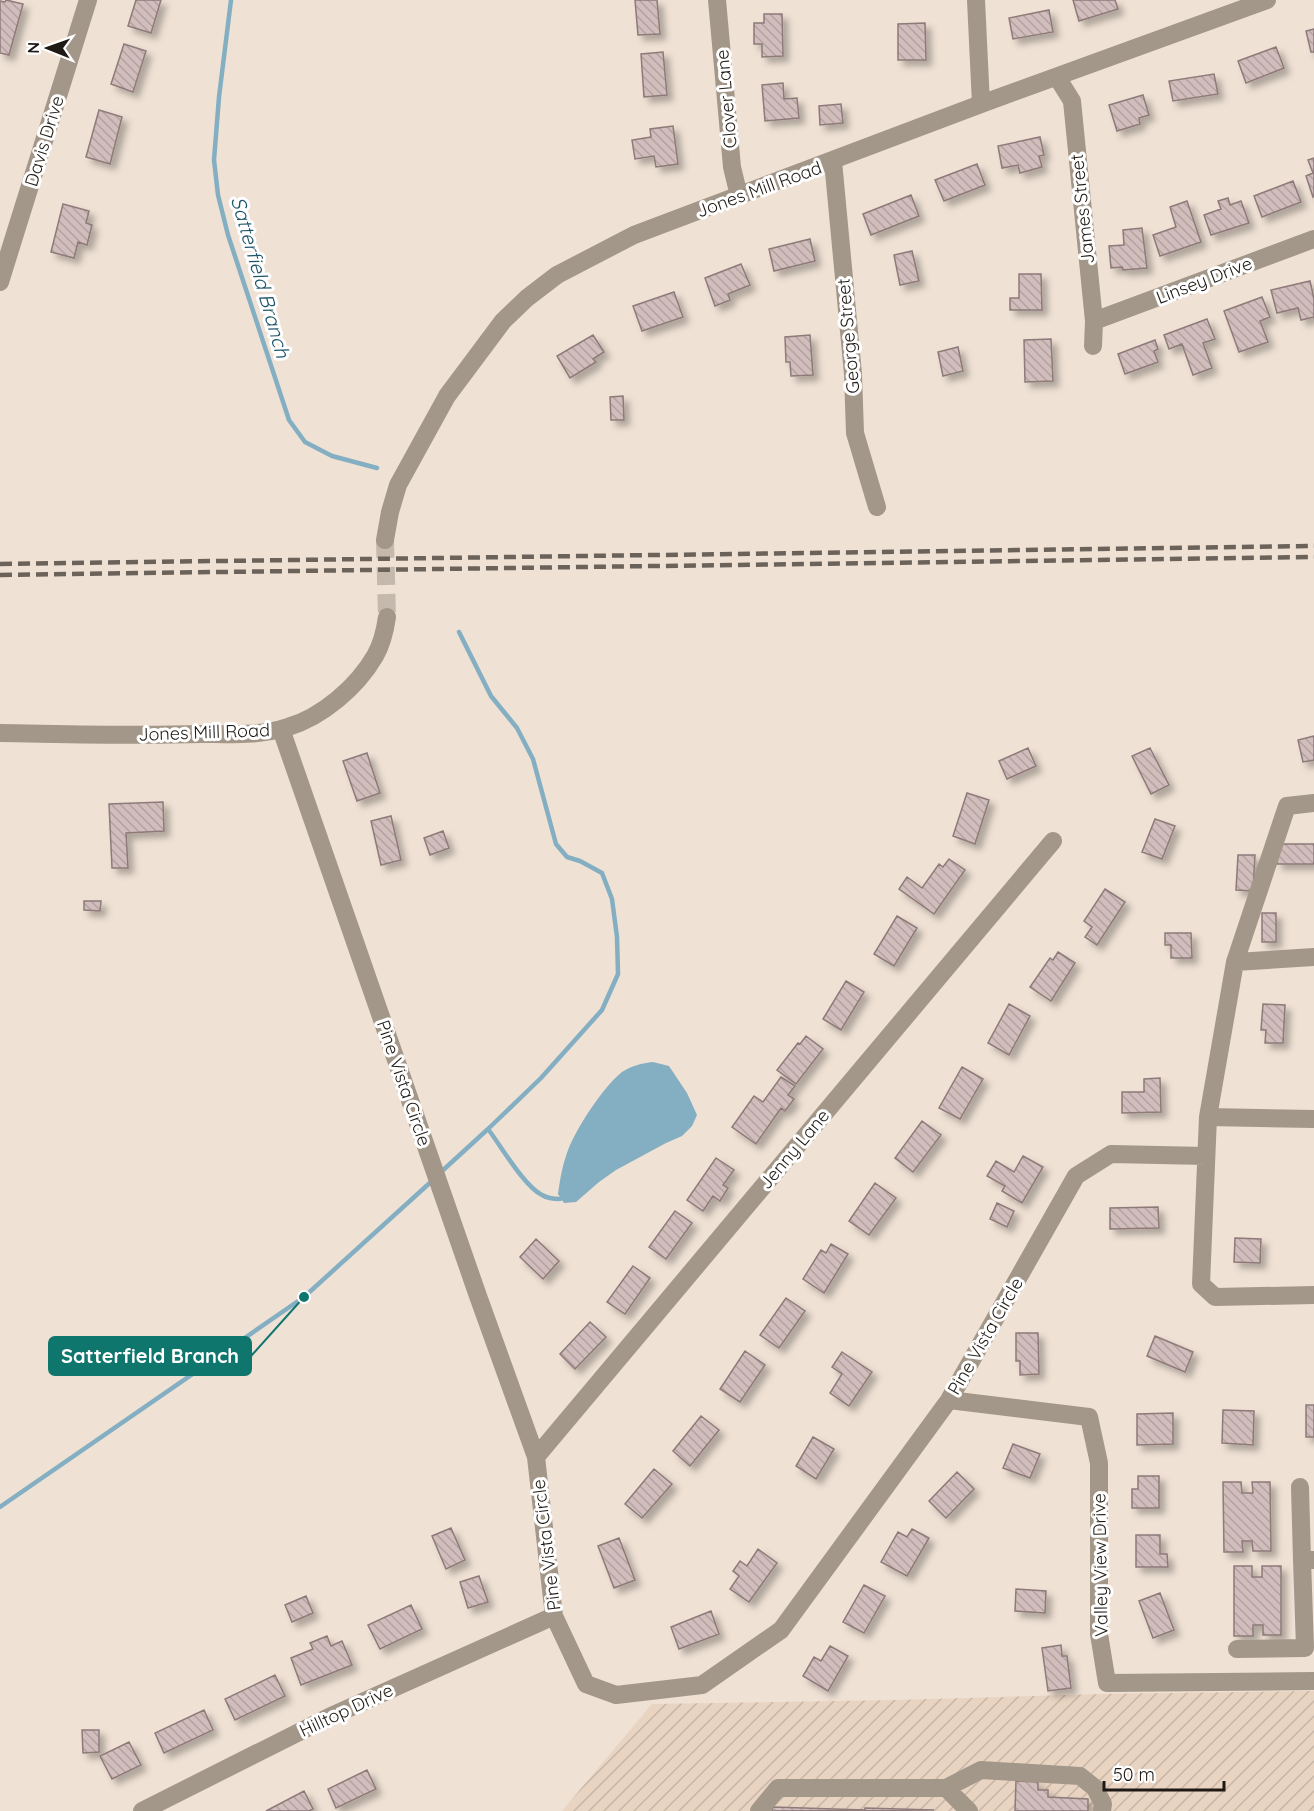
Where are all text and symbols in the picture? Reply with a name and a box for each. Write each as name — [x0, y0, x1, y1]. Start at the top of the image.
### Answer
north arrow — [18, 18, 78, 78]
text: N — [23, 42, 43, 54]
street label: Clover Lane — [710, 49, 742, 149]
street label: Davis Drive — [19, 93, 69, 189]
street label: James Street — [1065, 153, 1099, 265]
street label: Jones Mill Road — [693, 156, 825, 222]
water label: Satterfield Branch — [226, 194, 296, 361]
street label: Linsey Drive — [1153, 251, 1255, 309]
street label: George Street — [832, 278, 864, 394]
street label: Jones Mill Road — [138, 718, 270, 746]
street label: Pine Vista Circle — [372, 1017, 436, 1149]
street label: Jenny Lane — [754, 1104, 834, 1194]
street label: Pine Vista Circle — [942, 1273, 1028, 1399]
callout: Satterfield Branch — [49, 1337, 251, 1375]
text: Satterfield Branch — [61, 1343, 239, 1368]
street label: Pine Vista Circle — [527, 1478, 565, 1612]
street label: Valley View Drive — [1087, 1493, 1113, 1637]
street label: Hilltop Drive — [295, 1678, 397, 1742]
scale bar — [1104, 1754, 1224, 1792]
text: 50 m — [1113, 1763, 1155, 1786]

